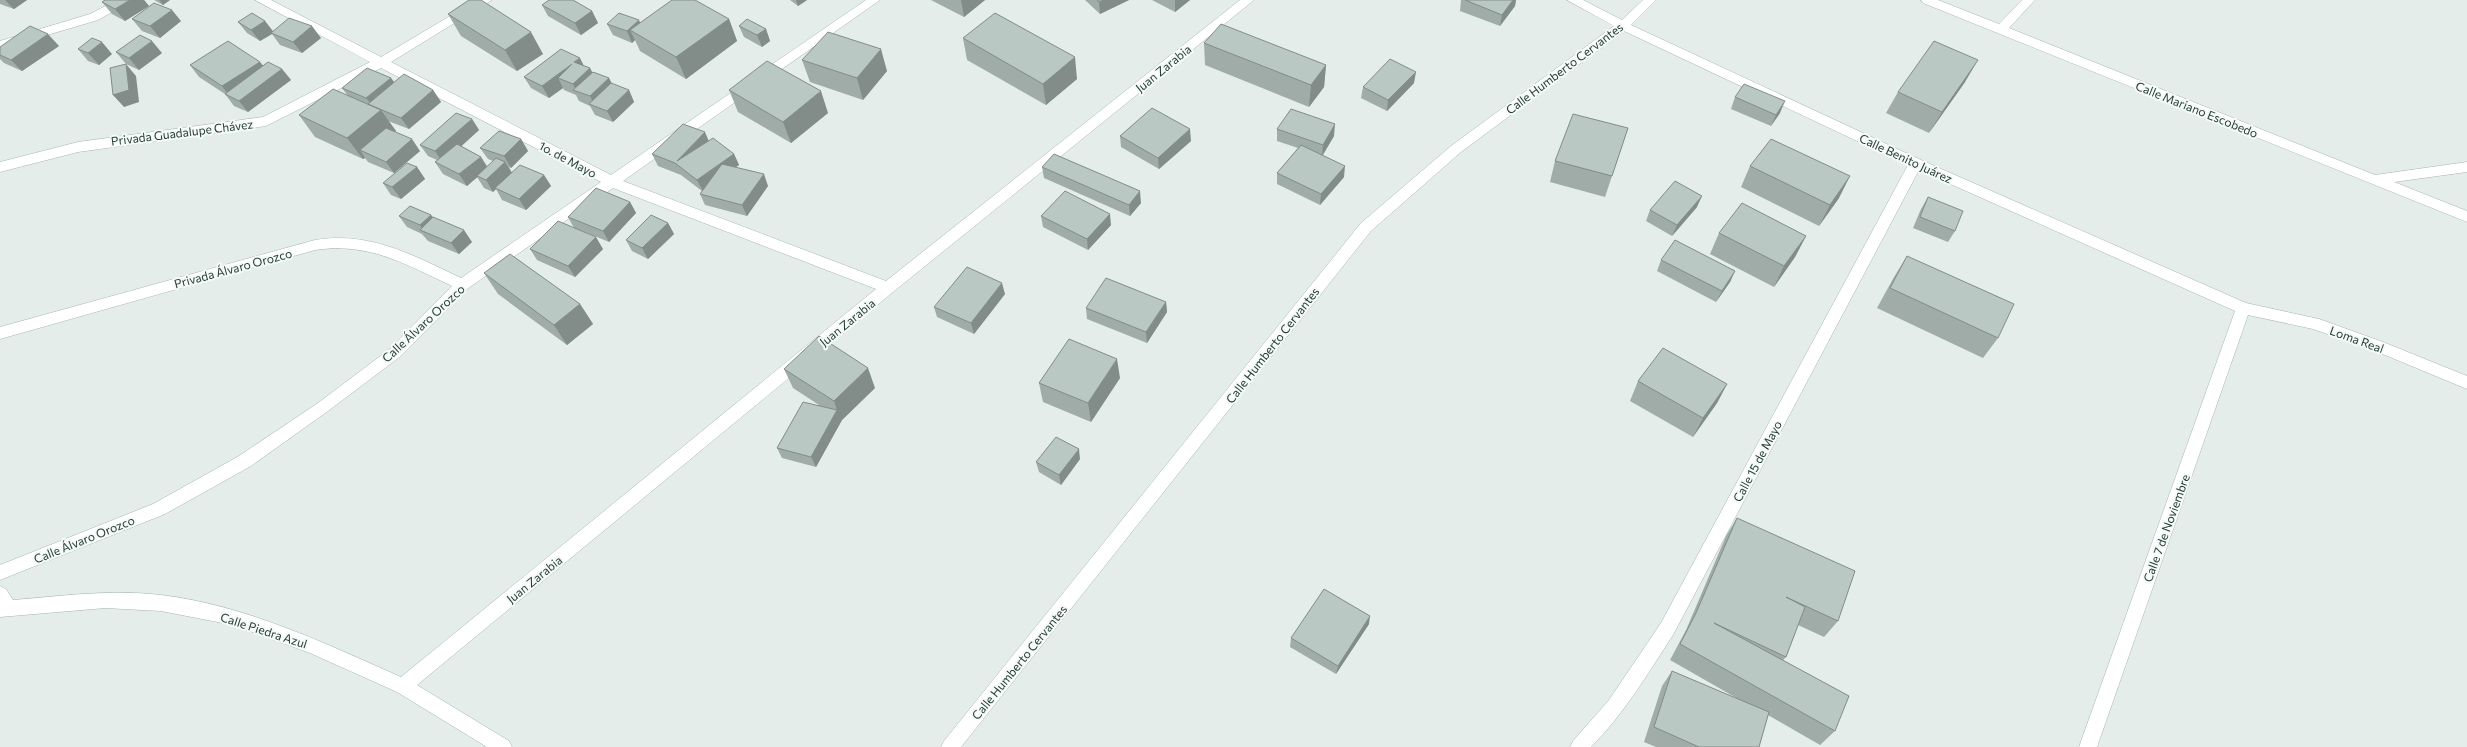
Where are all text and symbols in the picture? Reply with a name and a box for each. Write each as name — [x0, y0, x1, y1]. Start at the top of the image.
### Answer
street label: Calle Humberto Cervantes — [1503, 19, 1625, 117]
street label: Juan Zarabia — [1132, 41, 1194, 95]
street label: Calle Mariano Escobedo — [2134, 78, 2260, 140]
street label: Privada Guadalupe Chávez — [110, 116, 254, 148]
street label: Calle Benito Juárez — [1857, 130, 1955, 187]
street label: 1o. de Mayo — [537, 138, 599, 180]
street label: Privada Álvaro Orozco — [172, 246, 294, 290]
street label: Calle Álvaro Orozco — [379, 281, 467, 365]
street label: Calle Humberto Cervantes — [1222, 284, 1322, 406]
street label: Juan Zarabia — [816, 295, 878, 349]
street label: Loma Real — [2328, 323, 2386, 355]
street label: Calle 15 de Mayo — [1730, 418, 1784, 504]
street label: Calle 7 de Noviembre — [2140, 472, 2192, 584]
street label: Calle Álvaro Orozco — [32, 512, 136, 566]
street label: Juan Zarabia — [503, 552, 565, 606]
street label: Calle Humberto Cervantes — [969, 602, 1069, 722]
street label: Calle Piedra Azul — [219, 609, 309, 651]

